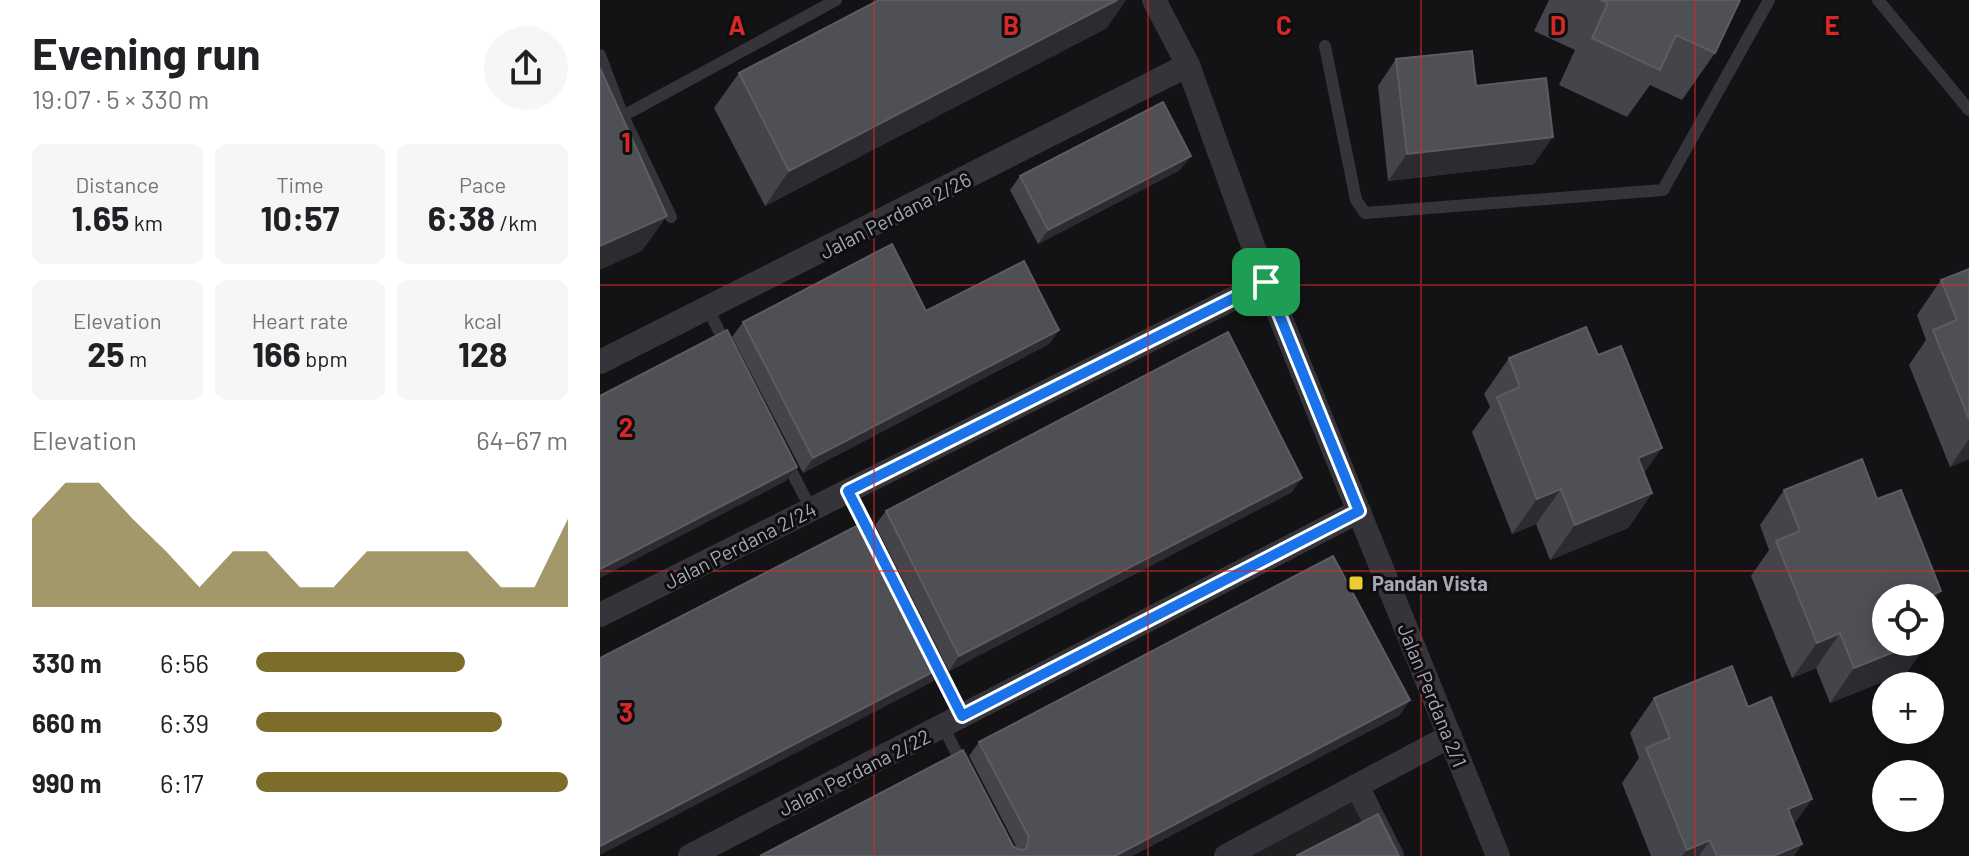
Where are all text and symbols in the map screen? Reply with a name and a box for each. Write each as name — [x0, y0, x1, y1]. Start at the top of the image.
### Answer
text: A — [728, 9, 746, 40]
text: B — [1003, 9, 1019, 40]
text: C — [1276, 9, 1292, 40]
text: D — [1550, 9, 1566, 40]
text: E — [1824, 9, 1840, 40]
text: Evening run — [32, 26, 261, 79]
button: share — [484, 26, 568, 110]
text: 19:07 · 5 × 330 m — [32, 83, 209, 114]
text: 1 — [621, 126, 631, 157]
street label: Jalan Perdana 2/26 — [815, 166, 975, 264]
text: Distance — [75, 171, 159, 197]
text: Time — [276, 171, 324, 197]
text: Pace — [459, 171, 506, 197]
text: 1.65 — [72, 197, 129, 238]
text: 10:57 — [261, 197, 339, 238]
text: 6:38 — [428, 197, 495, 238]
text: km — [129, 209, 163, 235]
text: /km — [495, 209, 538, 235]
pin — [1232, 248, 1300, 316]
icon: arrive — [1244, 260, 1288, 304]
text: Elevation — [73, 307, 162, 333]
text: Heart rate — [252, 307, 348, 333]
text: kcal — [463, 307, 502, 333]
text: 25 — [87, 333, 125, 374]
text: 166 — [252, 333, 301, 374]
text: 128 — [458, 333, 507, 374]
text: m — [125, 345, 147, 371]
text: bpm — [301, 345, 348, 371]
text: 2 — [619, 411, 633, 442]
text: Elevation — [32, 424, 137, 455]
text: 64–67 m — [476, 424, 568, 455]
street label: Jalan Perdana 2/24 — [660, 496, 820, 594]
place label: Pandan Vista — [1372, 571, 1488, 595]
marker: Pandan Vista — [1347, 574, 1365, 592]
map controls — [1872, 584, 1944, 832]
button: locate — [1872, 584, 1944, 656]
street label: Jalan Perdana 2/1 — [1393, 620, 1473, 770]
text: 330 m — [32, 647, 102, 678]
text: 6:56 — [160, 647, 209, 678]
button: + — [1872, 672, 1944, 744]
text: 3 — [619, 696, 633, 727]
text: 660 m — [32, 707, 102, 738]
text: 6:39 — [160, 707, 209, 738]
street label: Jalan Perdana 2/22 — [774, 723, 934, 821]
button: − — [1872, 760, 1944, 832]
text: 990 m — [32, 767, 101, 798]
text: 6:17 — [160, 767, 204, 798]

